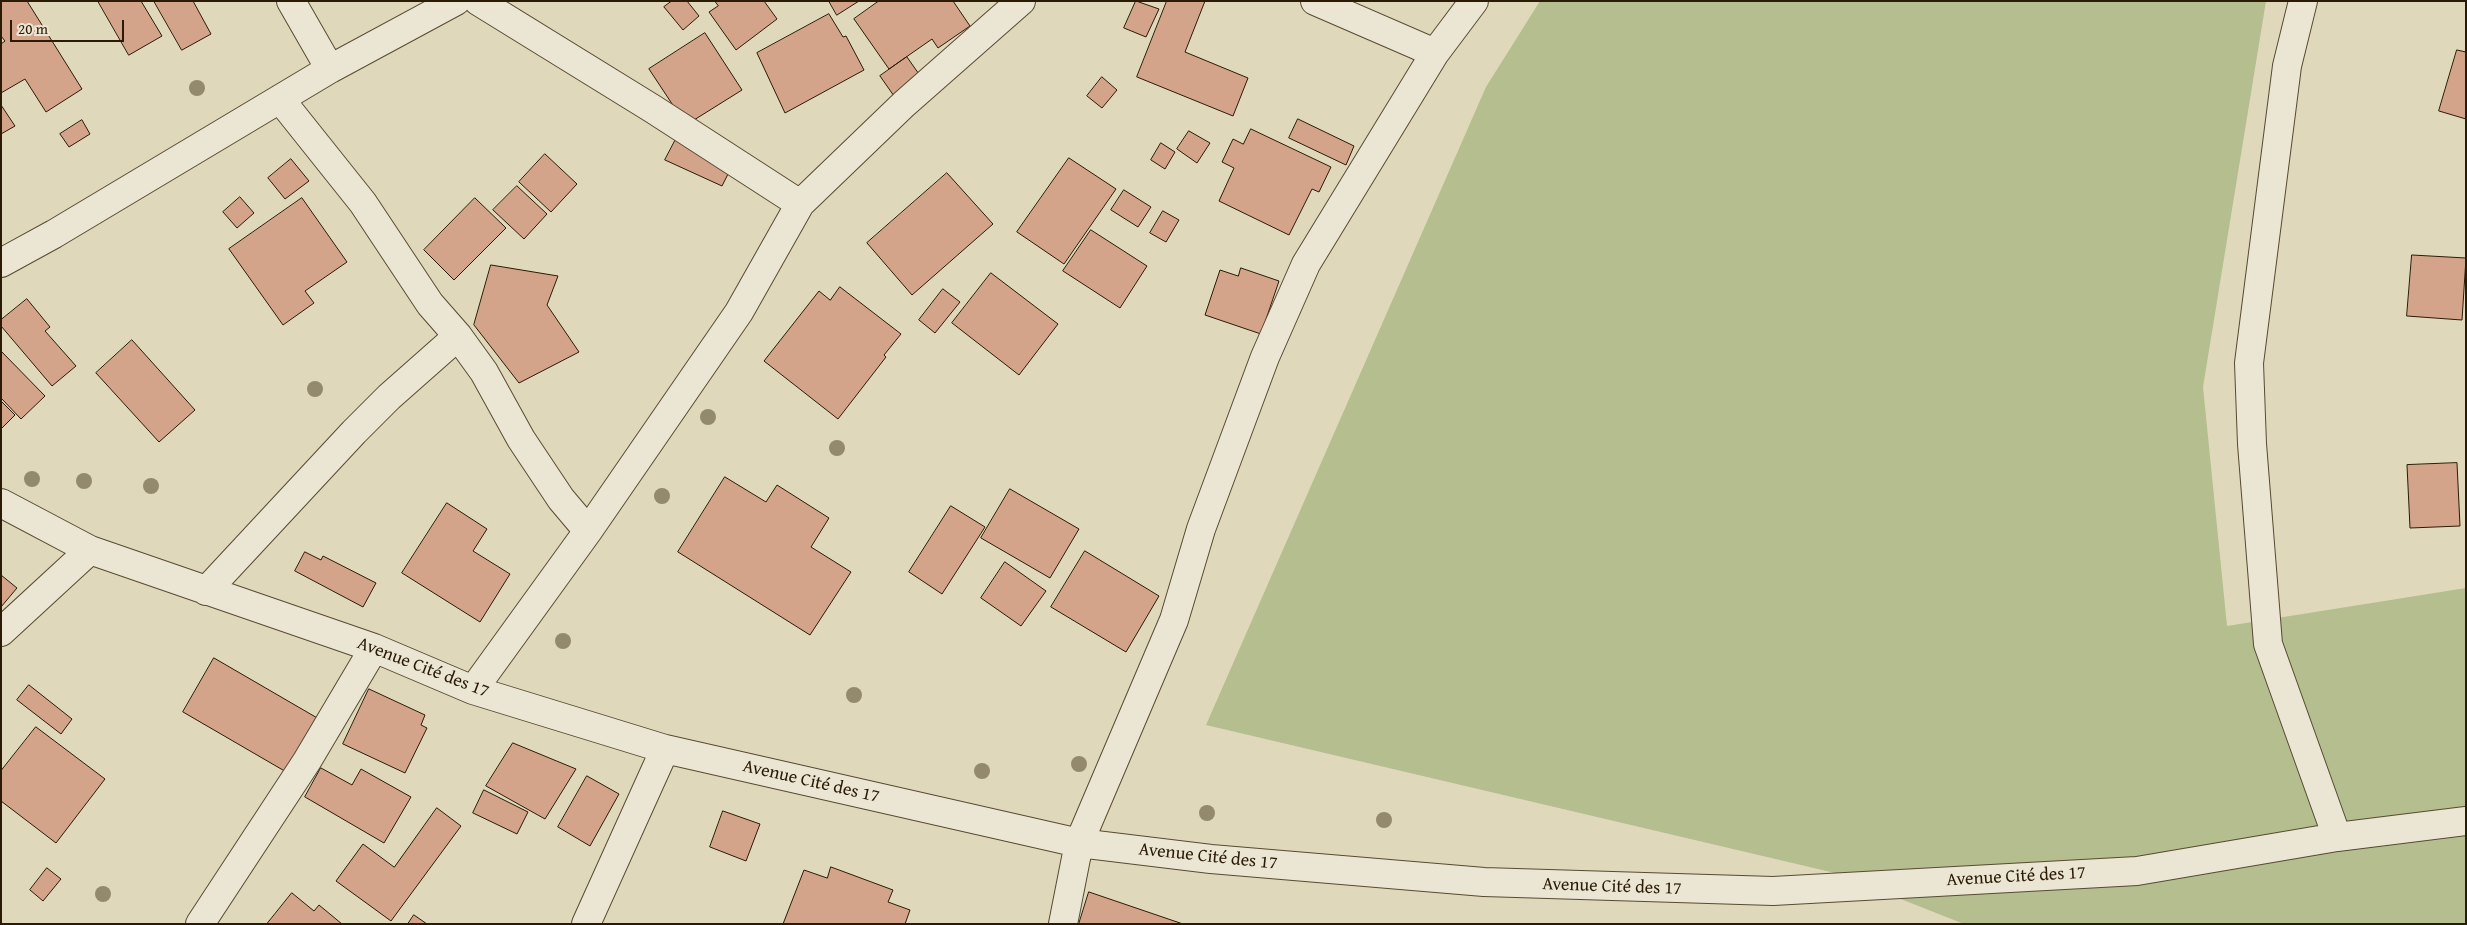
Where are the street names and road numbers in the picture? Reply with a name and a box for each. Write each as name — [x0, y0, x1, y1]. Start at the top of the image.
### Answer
street label: Avenue Cité des 17 — [354, 633, 492, 703]
street label: Avenue Cité des 17 — [741, 756, 881, 808]
street label: Avenue Cité des 17 — [1138, 839, 1278, 875]
street label: Avenue Cité des 17 — [1946, 863, 2086, 891]
street label: Avenue Cité des 17 — [1542, 874, 1682, 900]

